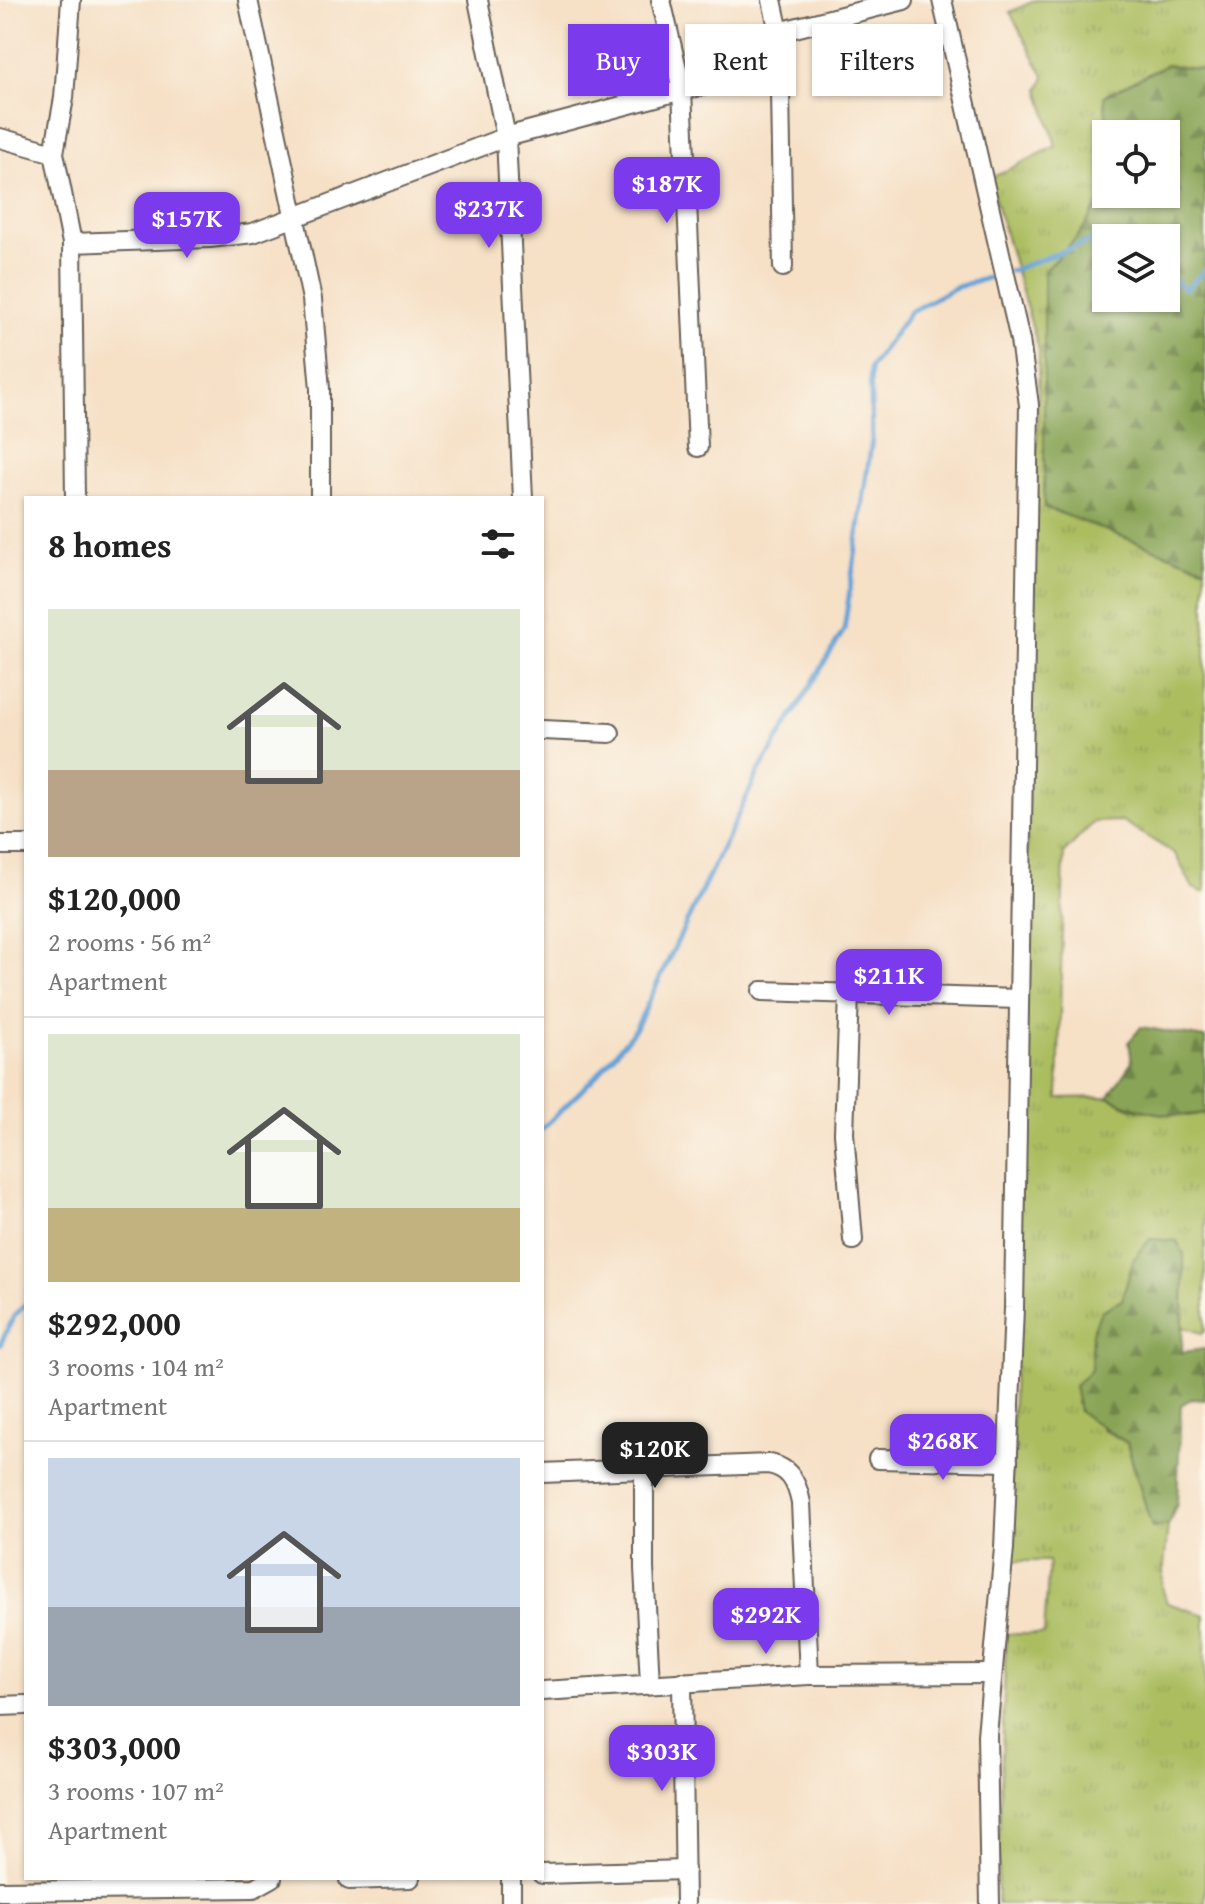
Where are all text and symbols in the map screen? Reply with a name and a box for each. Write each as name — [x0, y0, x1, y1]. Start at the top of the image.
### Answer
chip: Buy — [568, 24, 669, 96]
chip: Rent — [685, 24, 796, 96]
chip: Filters — [812, 24, 943, 96]
map controls — [1092, 120, 1180, 312]
button: locate — [1092, 120, 1180, 208]
pin: $187K — [611, 157, 723, 225]
text: $187K — [632, 163, 702, 202]
pin: $237K — [433, 182, 545, 250]
text: $237K — [454, 188, 524, 227]
pin: $157K — [131, 192, 243, 260]
text: $157K — [152, 198, 222, 237]
button: layers — [1092, 224, 1180, 312]
text: 8 homes — [48, 520, 172, 569]
icon: filters — [476, 522, 520, 566]
icon: home — [212, 661, 356, 805]
text: $120,000 — [48, 873, 181, 922]
text: 2 rooms · 56 m² — [48, 922, 211, 961]
pin: $211K — [833, 949, 945, 1017]
text: $211K — [854, 955, 924, 994]
text: Apartment — [48, 961, 167, 1000]
icon: home — [212, 1086, 356, 1230]
text: $292,000 — [48, 1298, 181, 1347]
text: 3 rooms · 104 m² — [48, 1347, 224, 1386]
text: Apartment — [48, 1386, 167, 1425]
pin: $268K — [887, 1414, 999, 1482]
text: $268K — [908, 1420, 978, 1459]
pin: $120K — [599, 1422, 711, 1490]
text: $120K — [620, 1428, 690, 1467]
icon: home — [212, 1510, 356, 1654]
pin: $292K — [710, 1588, 822, 1656]
text: $292K — [731, 1594, 801, 1633]
text: $303,000 — [48, 1722, 181, 1771]
pin: $303K — [606, 1725, 718, 1793]
text: $303K — [627, 1731, 697, 1770]
text: 3 rooms · 107 m² — [48, 1771, 224, 1810]
text: Apartment — [48, 1810, 167, 1849]

